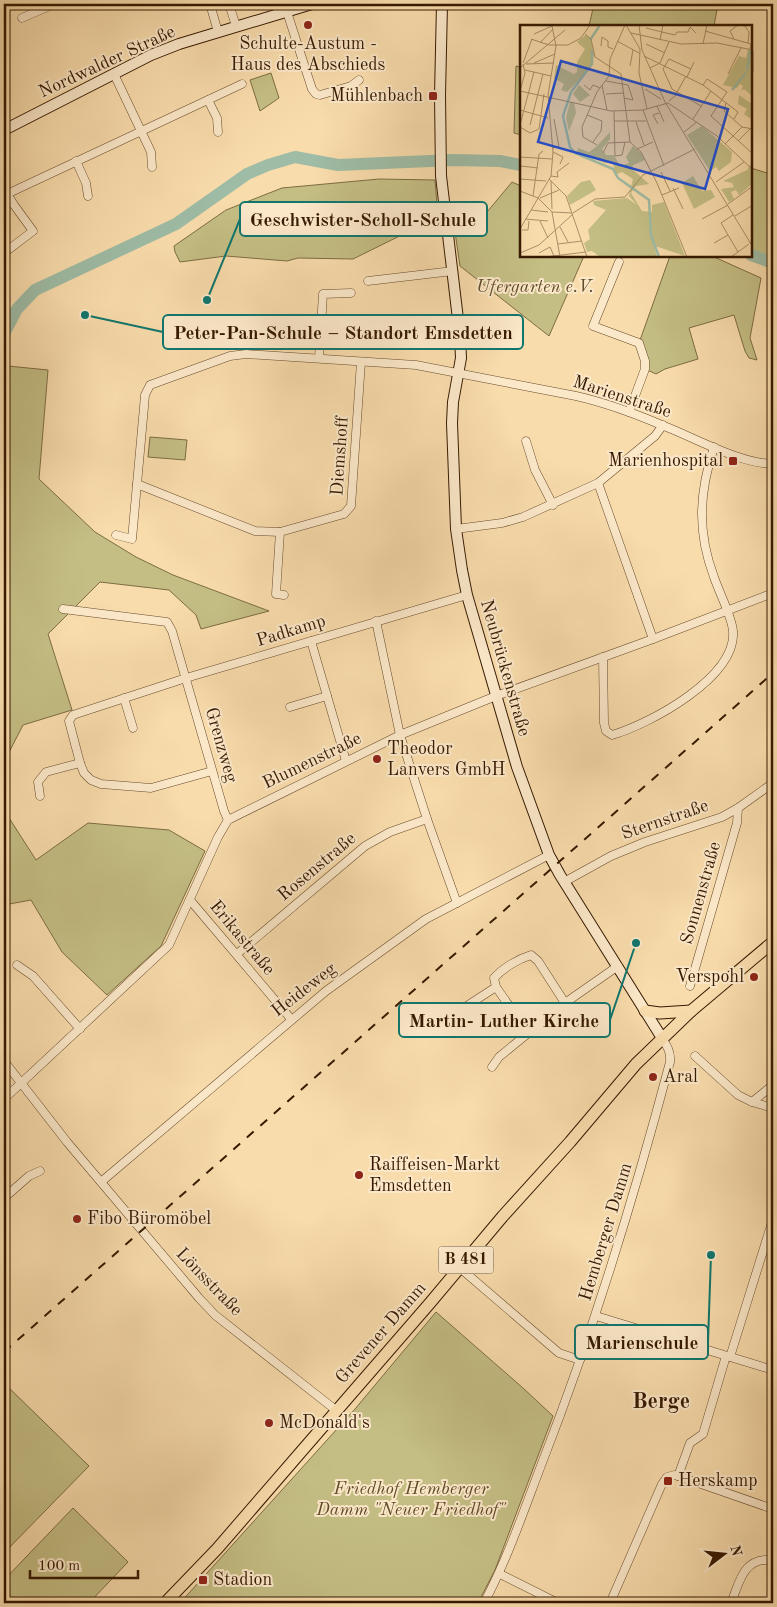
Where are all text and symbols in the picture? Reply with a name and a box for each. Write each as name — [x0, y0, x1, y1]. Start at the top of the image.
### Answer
marker: Schulte-Austum - Haus des Abschieds — [302, 19, 314, 31]
street label: Nordwalder Straße — [36, 23, 178, 101]
inset map — [520, 25, 752, 258]
place label: Schulte-Austum - Haus des Abschieds — [231, 35, 386, 74]
place label: Mühlenbach — [330, 87, 423, 105]
marker: Mühlenbach — [427, 90, 439, 102]
callout: Geschwister-Scholl-Schule — [240, 202, 487, 236]
text: Geschwister-Scholl-Schule — [250, 212, 476, 231]
park label: Ufergarten e.V. — [476, 278, 594, 296]
callout: Peter-Pan-Schule – Standort Emsdetten — [163, 315, 523, 349]
text: Peter-Pan-Schule – Standort Emsdetten — [173, 325, 513, 344]
street label: Marienstraße — [571, 373, 673, 421]
street label: Diemshoff — [328, 414, 352, 496]
place label: Marienhospital — [608, 452, 723, 470]
marker: Marienhospital — [727, 455, 739, 467]
street label: Neubrückenstraße — [477, 598, 533, 738]
street label: Padkamp — [254, 612, 328, 650]
street label: Grenzweg — [202, 705, 240, 785]
street label: Blumenstraße — [260, 729, 364, 793]
place label: Theodor Lanvers GmbH — [387, 740, 506, 779]
marker: Theodor Lanvers GmbH — [371, 753, 383, 765]
street label: Sternstraße — [619, 797, 711, 843]
street label: Rosenstraße — [275, 829, 359, 905]
street label: Sonnenstraße — [678, 840, 724, 946]
street label: Erikastraße — [206, 897, 278, 979]
street label: Heideweg — [268, 959, 340, 1021]
place label: Verspohl — [675, 968, 744, 986]
marker: Verspohl — [748, 971, 760, 983]
callout: Martin- Luther Kirche — [399, 1003, 610, 1037]
text: Martin- Luther Kirche — [409, 1013, 599, 1032]
place label: Aral — [663, 1068, 698, 1086]
marker: Aral — [647, 1071, 659, 1083]
place label: Raiffeisen-Markt Emsdetten — [369, 1156, 500, 1195]
street label: Hemberger Damm — [576, 1161, 636, 1303]
marker: Raiffeisen-Markt Emsdetten — [353, 1169, 365, 1181]
place label: Fibo Büromöbel — [87, 1210, 211, 1228]
marker: Fibo Büromöbel — [71, 1213, 83, 1225]
street label: Lönsstraße — [172, 1245, 246, 1319]
road number: B 481 — [438, 1246, 494, 1274]
street label: Grevener Damm — [332, 1279, 430, 1387]
callout: Marienschule — [575, 1325, 708, 1359]
text: Marienschule — [586, 1335, 698, 1354]
district label: Berge — [632, 1391, 690, 1413]
place label: McDonald's — [279, 1414, 370, 1432]
marker: McDonald's — [263, 1417, 275, 1429]
place label: Herskamp — [678, 1472, 758, 1490]
marker: Herskamp — [662, 1475, 674, 1487]
park label: Friedhof Hemberger Damm "Neuer Friedhof" — [315, 1480, 507, 1519]
north arrow — [700, 1530, 750, 1580]
text: N — [727, 1544, 744, 1558]
scale bar — [30, 1547, 138, 1579]
text: 100 m — [38, 1559, 80, 1574]
place label: Stadion — [213, 1571, 273, 1589]
marker: Stadion — [197, 1574, 209, 1586]

